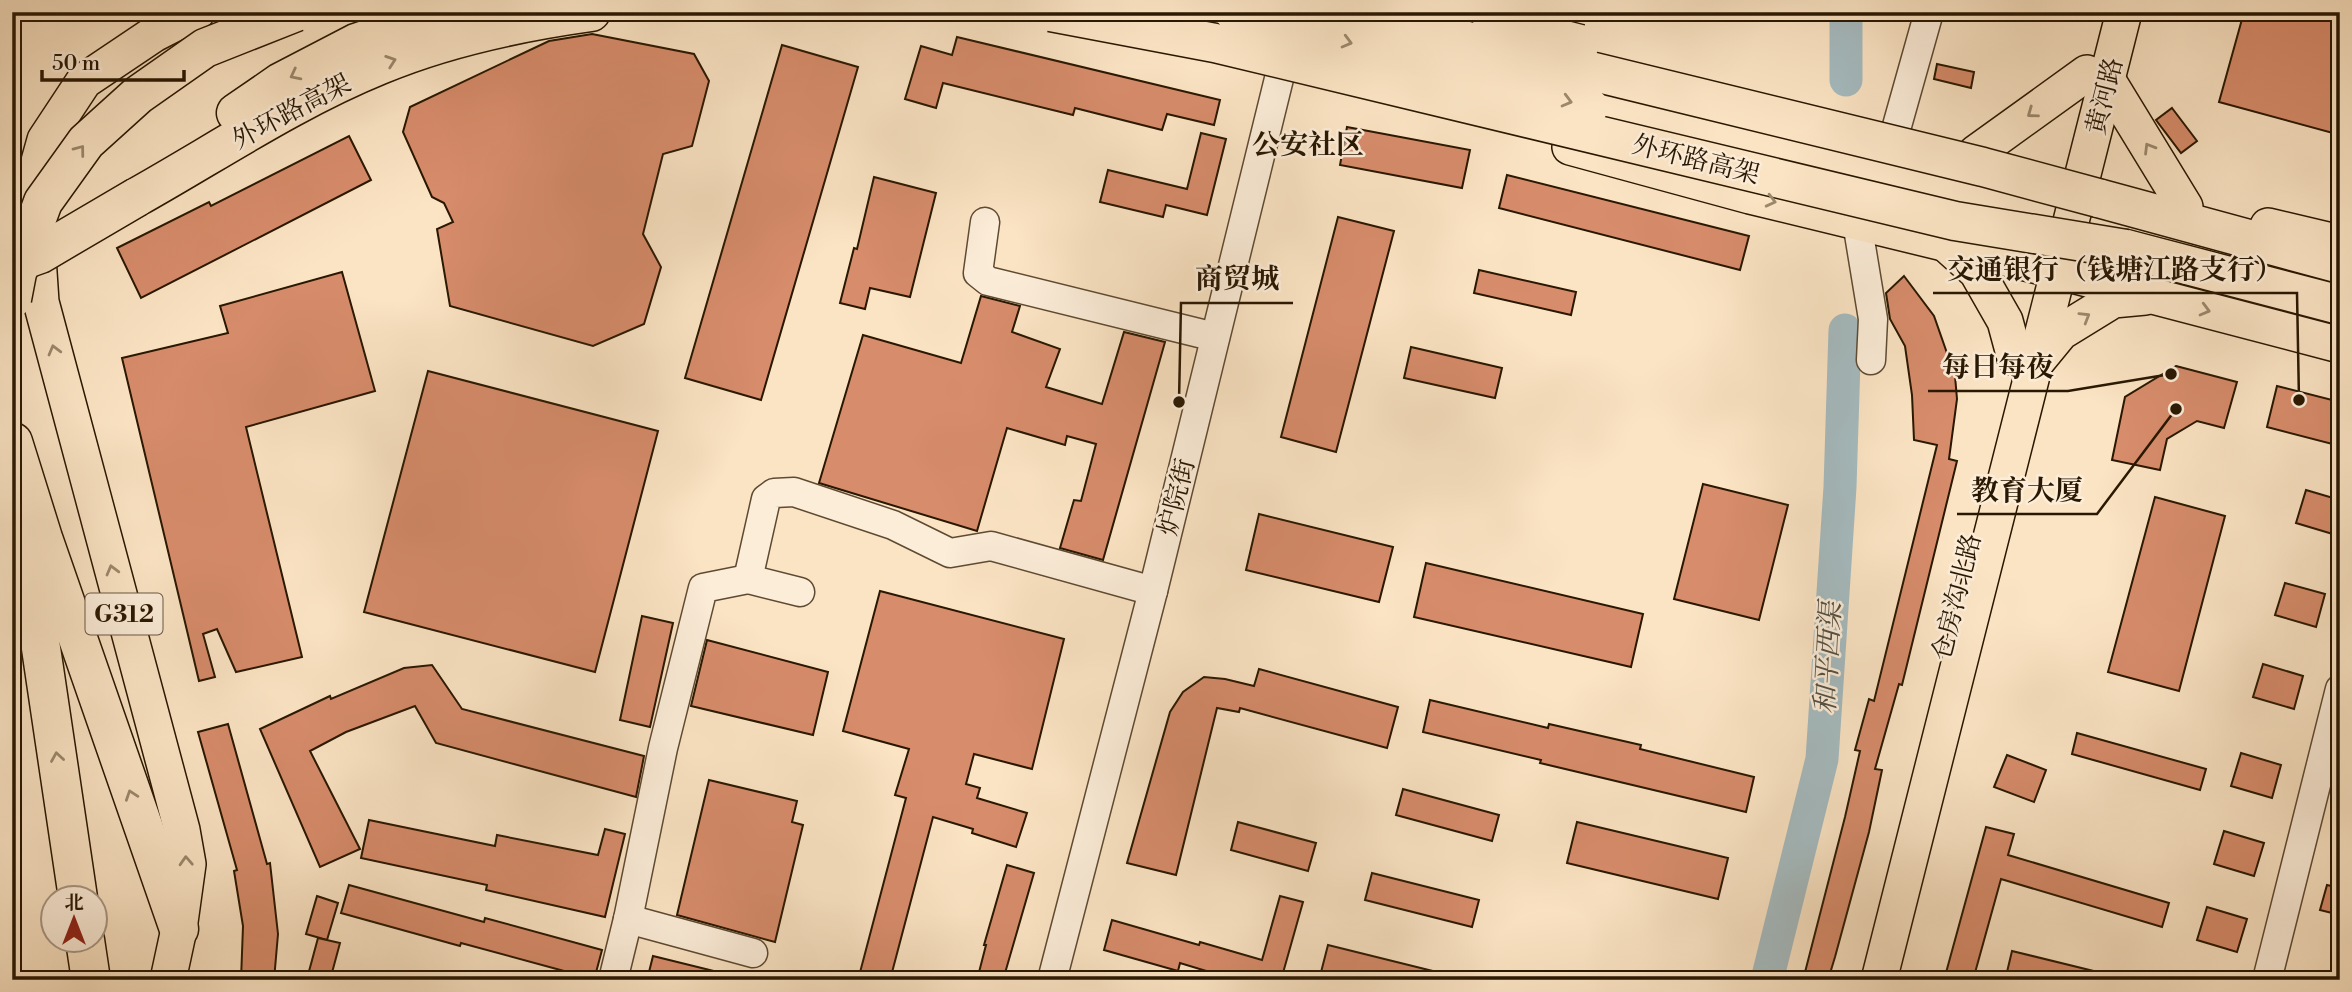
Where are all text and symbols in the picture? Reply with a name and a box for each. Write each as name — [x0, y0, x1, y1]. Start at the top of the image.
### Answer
one-way arrow — [1341, 34, 1353, 49]
scale bar — [42, 38, 184, 82]
text: 50 m — [52, 51, 100, 77]
one-way arrow — [384, 55, 397, 69]
street label: 黄河路 — [2080, 55, 2130, 138]
street label: 外环路高架 — [227, 67, 356, 157]
one-way arrow — [289, 67, 302, 81]
one-way arrow — [1561, 93, 1573, 107]
one-way arrow — [2027, 105, 2040, 117]
district label: 公安社区 — [1252, 128, 1364, 163]
street label: 外环路高架 — [1629, 129, 1763, 191]
one-way arrow — [2144, 143, 2157, 156]
one-way arrow — [72, 145, 84, 158]
one-way arrow — [1764, 193, 1776, 207]
callout: 交通银行（钱塘江路支行） — [1933, 244, 2297, 293]
text: 交通银行（钱塘江路支行） — [1947, 253, 2283, 288]
callout: 商贸城 — [1181, 254, 1293, 303]
text: 商贸城 — [1195, 262, 1279, 297]
one-way arrow — [2199, 302, 2211, 316]
one-way arrow — [2078, 312, 2091, 325]
callout: 每日每夜 — [1928, 342, 2068, 391]
one-way arrow — [47, 344, 62, 356]
text: 每日每夜 — [1942, 350, 2054, 385]
street label: 炉院街 — [1152, 456, 1202, 539]
callout: 教育大厦 — [1957, 465, 2097, 514]
text: 教育大厦 — [1971, 474, 2083, 509]
street label: 仓房沟北路 — [1926, 530, 1988, 664]
one-way arrow — [106, 564, 121, 576]
road number: G312 — [86, 594, 162, 634]
water label: 和平西渠 — [1808, 597, 1849, 715]
one-way arrow — [50, 751, 65, 763]
one-way arrow — [125, 790, 139, 802]
one-way arrow — [178, 855, 193, 866]
north arrow — [38, 884, 108, 954]
text: 北 — [64, 891, 84, 915]

